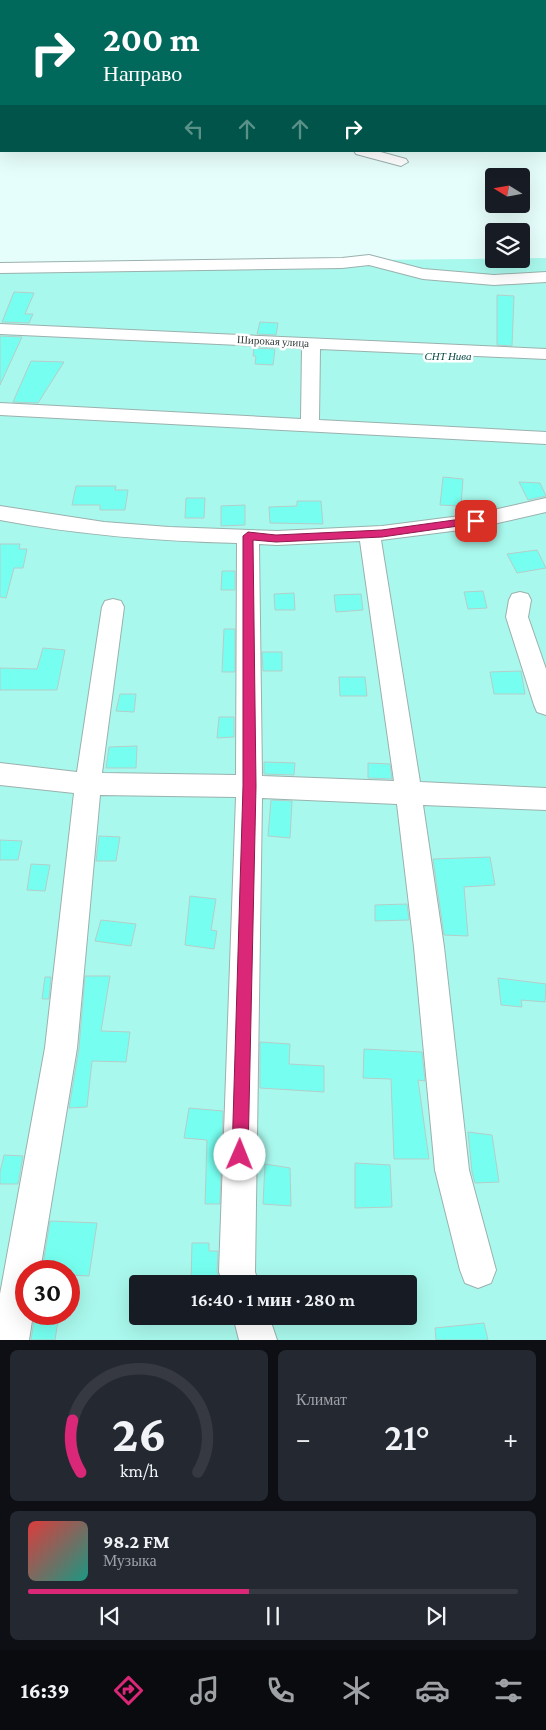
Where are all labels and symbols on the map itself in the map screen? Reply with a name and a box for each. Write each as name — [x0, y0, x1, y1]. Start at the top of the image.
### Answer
north arrow — [485, 168, 530, 212]
street label: Широкая улица — [237, 333, 310, 349]
park label: СНТ Нива — [424, 350, 472, 362]
pin — [455, 500, 497, 542]
position arrow — [213, 1128, 265, 1180]
speed limit sign: 30 — [15, 1260, 80, 1325]

